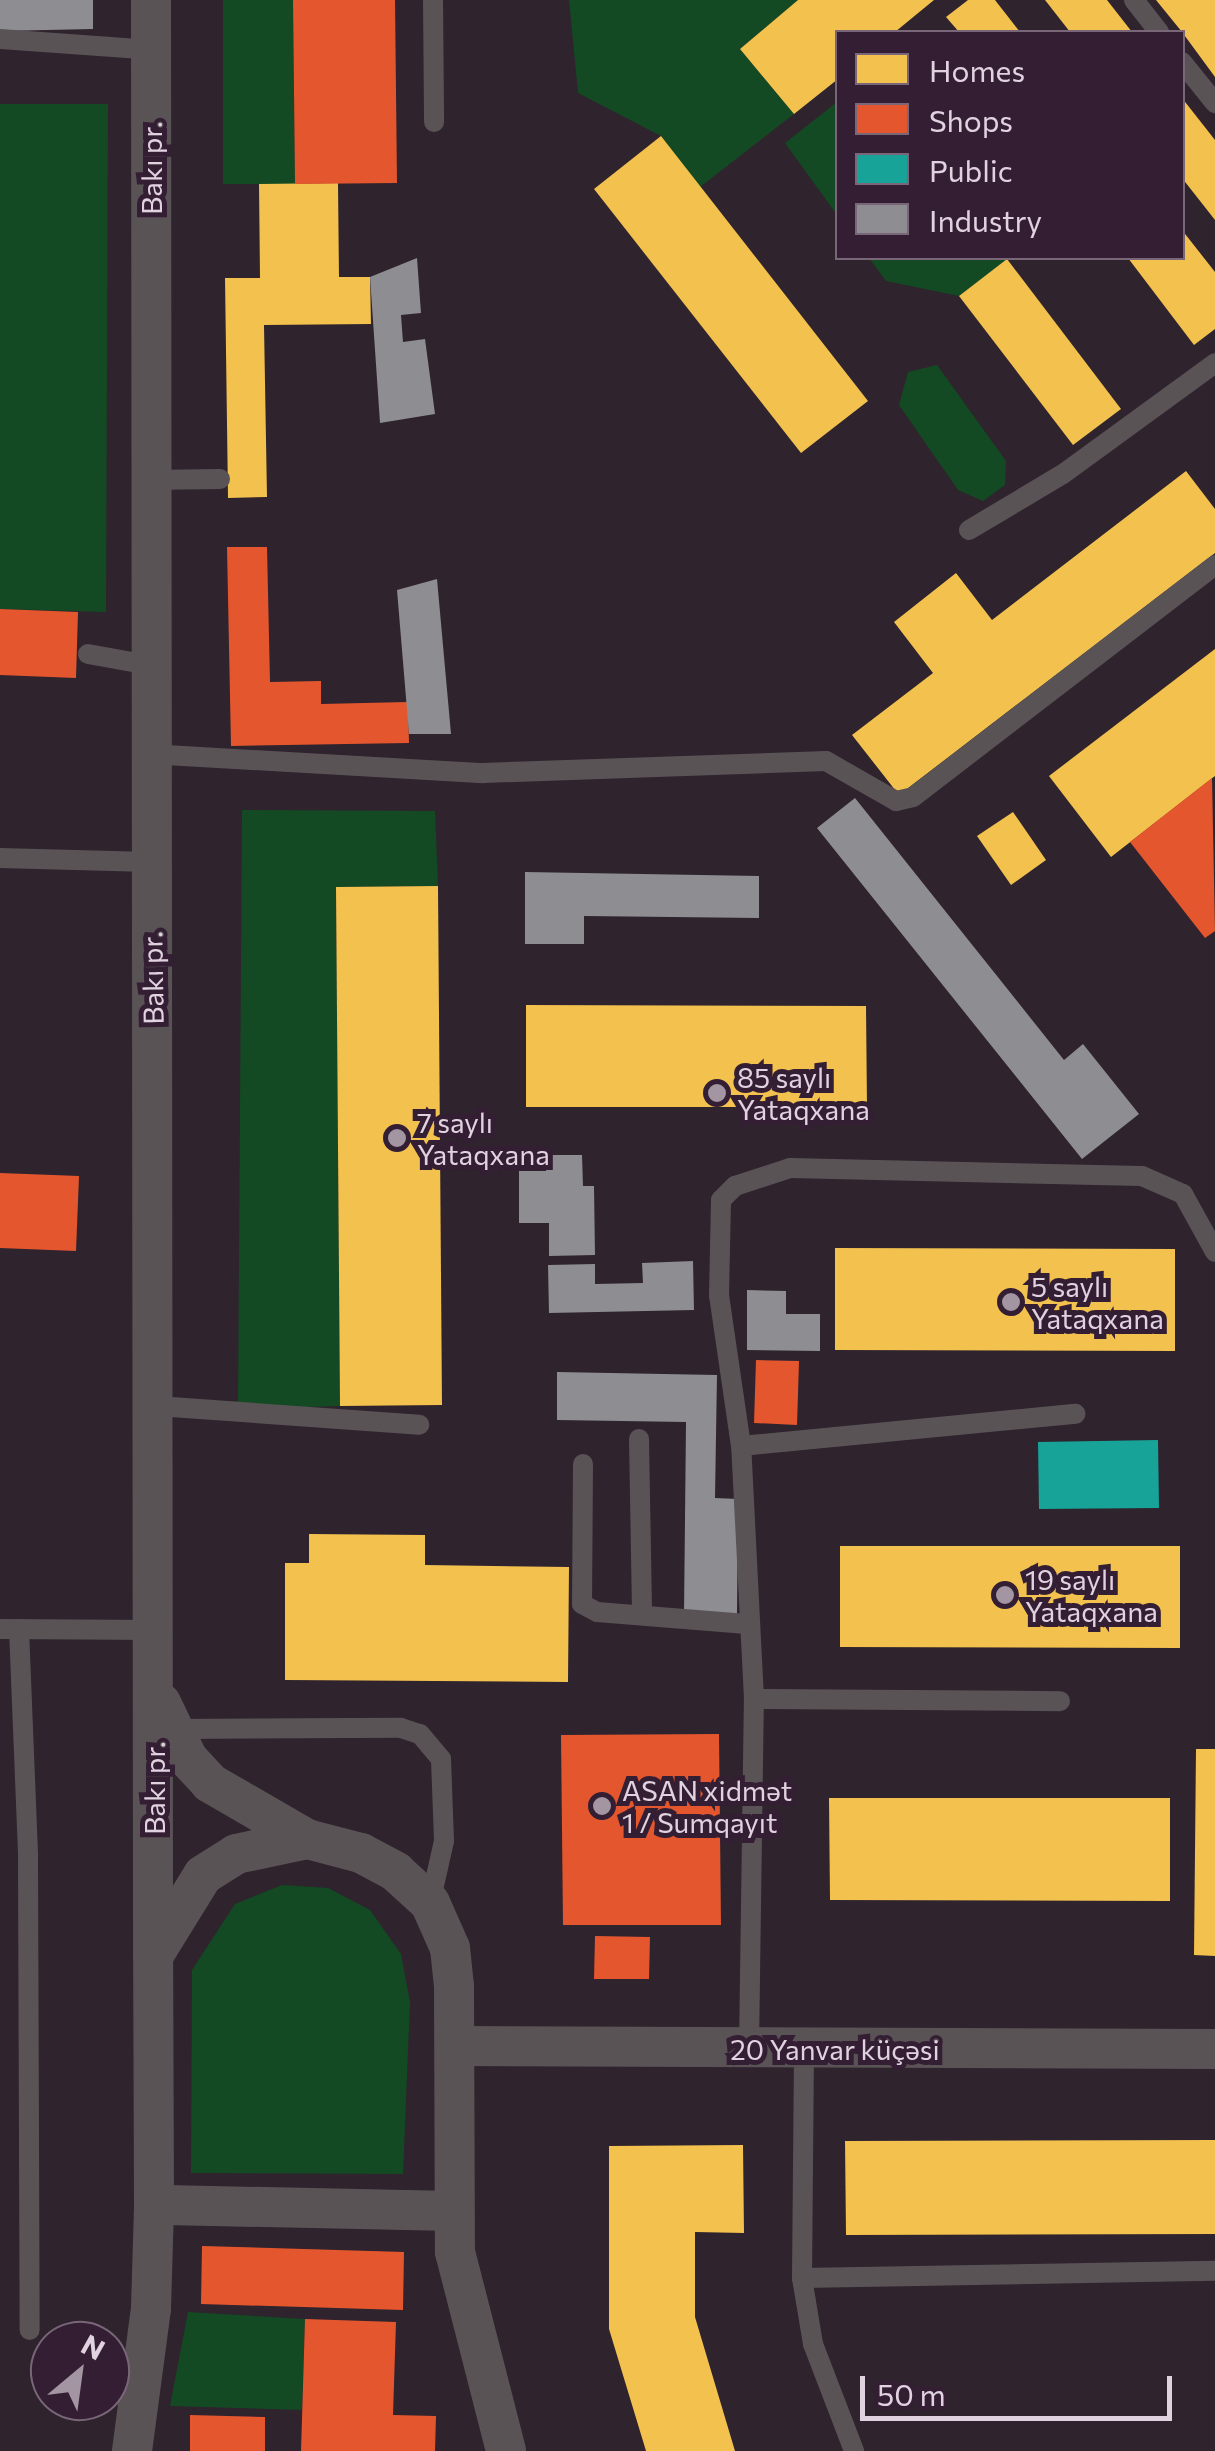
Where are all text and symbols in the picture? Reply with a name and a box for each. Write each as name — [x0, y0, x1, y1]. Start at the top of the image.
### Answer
legend — [835, 30, 1185, 260]
text: Homes — [929, 51, 1025, 88]
text: Shops — [929, 101, 1013, 138]
street label: Bakı pr. — [134, 121, 168, 215]
text: Public — [929, 151, 1013, 188]
text: Industry — [929, 201, 1042, 238]
street label: Bakı pr. — [134, 931, 170, 1025]
place label: 85 saylı Yataqxana — [737, 1060, 870, 1126]
marker: 85 saylı Yataqxana — [706, 1082, 728, 1104]
place label: 7 saylı Yataqxana — [417, 1105, 550, 1171]
marker: 7 saylı Yataqxana — [386, 1127, 408, 1149]
place label: 5 saylı Yataqxana — [1031, 1269, 1164, 1335]
marker: 5 saylı Yataqxana — [1000, 1291, 1022, 1313]
place label: 19 saylı Yataqxana — [1025, 1562, 1158, 1628]
marker: 19 saylı Yataqxana — [994, 1584, 1016, 1606]
street label: Bakı pr. — [137, 1741, 171, 1835]
place label: ASAN xidmət 1 / Sumqayıt — [622, 1773, 792, 1839]
marker: ASAN xidmət 1 / Sumqayıt — [591, 1795, 613, 1817]
street label: 20 Yanvar küçəsi — [730, 2032, 940, 2066]
north arrow — [30, 2321, 130, 2421]
text: N — [76, 2327, 111, 2366]
scale bar — [865, 2356, 1178, 2418]
text: 50 m — [877, 2375, 946, 2412]

